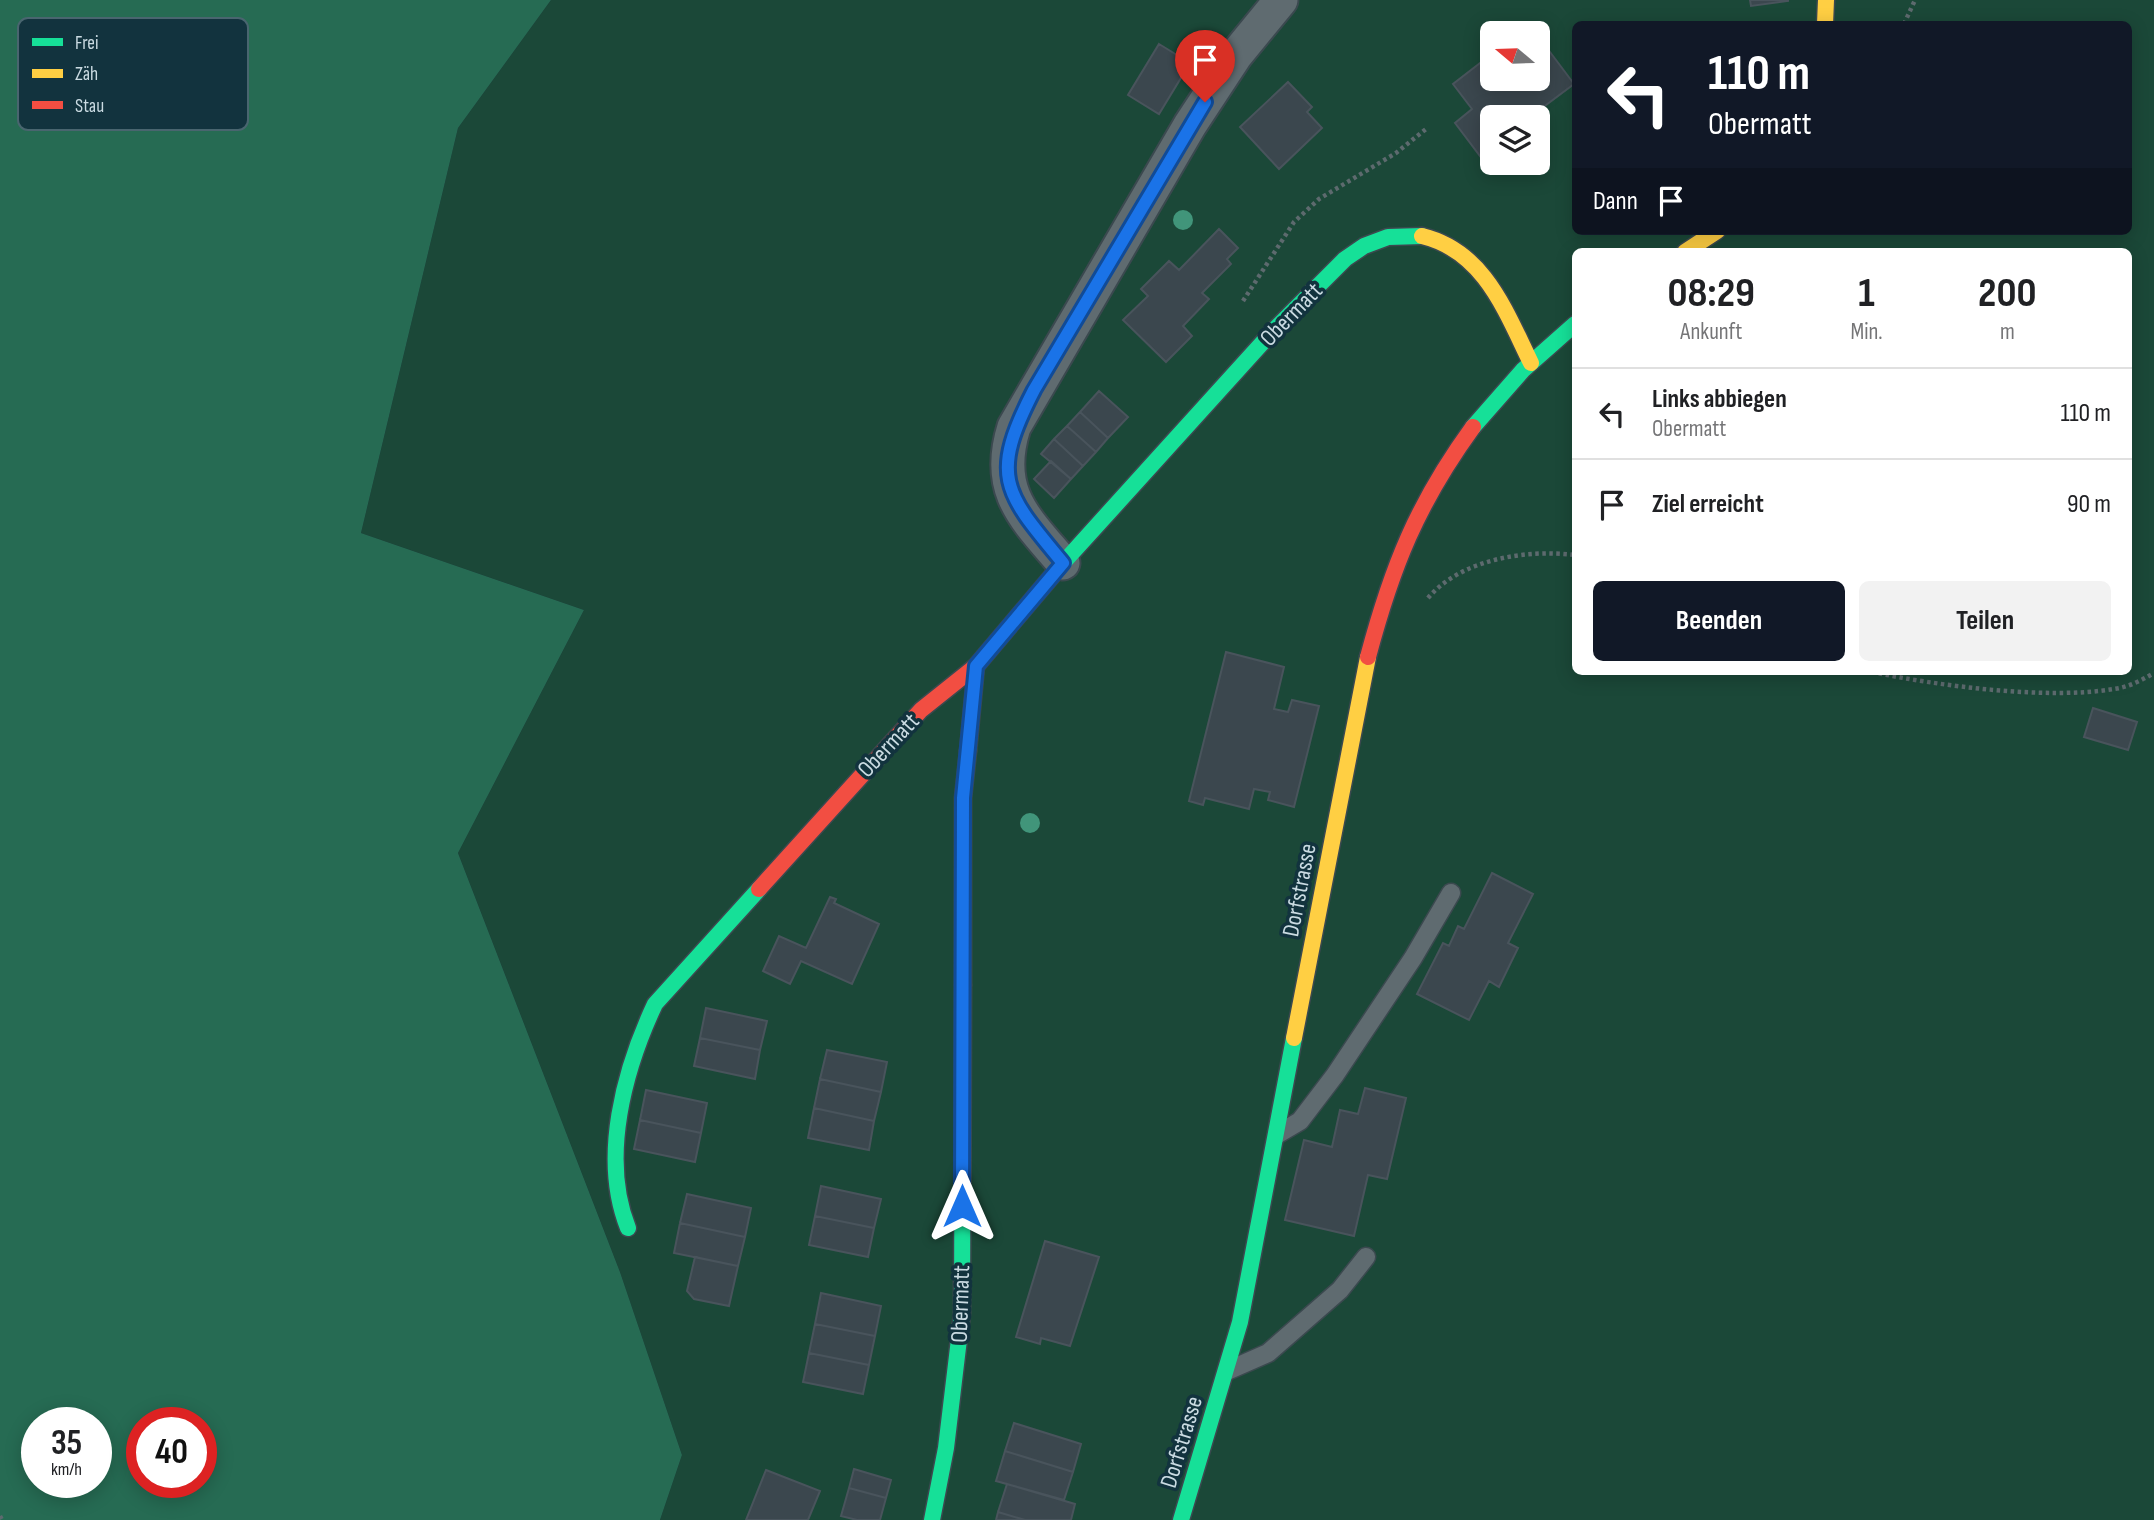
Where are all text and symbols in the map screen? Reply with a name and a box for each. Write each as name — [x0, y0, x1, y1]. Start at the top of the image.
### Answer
legend — [18, 18, 248, 130]
north arrow — [1480, 21, 1550, 91]
map controls — [1480, 21, 1550, 175]
pin — [1175, 30, 1235, 102]
text: Frei — [75, 32, 99, 55]
icon: arrive — [1186, 41, 1224, 79]
text: 110 m — [1708, 45, 1810, 104]
icon: left — [1593, 49, 1684, 140]
text: Zäh — [75, 63, 98, 86]
text: Stau — [75, 95, 104, 118]
button: layers — [1480, 105, 1550, 175]
text: Obermatt — [1708, 105, 1811, 144]
icon: arrive — [1652, 182, 1690, 220]
text: Dann — [1593, 186, 1638, 217]
text: 08:29 — [1667, 268, 1755, 319]
text: 1 — [1858, 268, 1875, 319]
text: 200 — [1978, 268, 2036, 319]
street label: Obermatt — [1254, 276, 1329, 352]
text: Ankunft — [1680, 318, 1742, 346]
text: Min. — [1850, 318, 1883, 346]
text: m — [2000, 318, 2015, 346]
text: Links abbiegen — [1652, 384, 1787, 415]
icon: left — [1593, 395, 1631, 433]
text: 110 m — [2060, 398, 2111, 429]
text: Obermatt — [1652, 415, 1726, 443]
icon: arrive — [1593, 486, 1631, 524]
text: Ziel erreicht — [1652, 489, 1764, 520]
text: 90 m — [2067, 489, 2111, 520]
button: Beenden — [1593, 581, 1845, 661]
button: Teilen — [1859, 581, 2111, 661]
street label: Obermatt — [851, 707, 925, 784]
street label: Dorfstrasse — [1276, 841, 1323, 939]
position arrow — [925, 1169, 999, 1243]
street label: Obermatt — [945, 1265, 976, 1343]
street label: Dorfstrasse — [1154, 1393, 1209, 1491]
speed limit sign: 40 — [126, 1407, 217, 1498]
text: 35 — [51, 1422, 82, 1465]
text: km/h — [51, 1459, 82, 1480]

